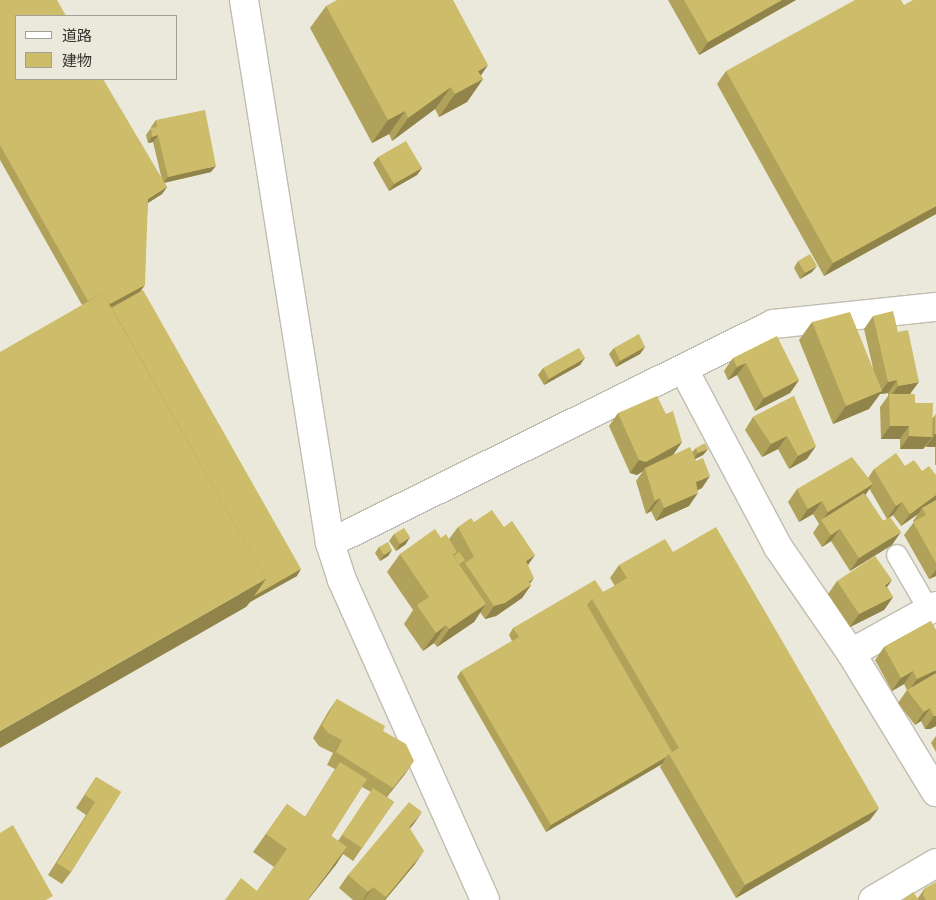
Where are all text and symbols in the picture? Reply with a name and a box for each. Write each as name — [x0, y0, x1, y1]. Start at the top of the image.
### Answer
legend — [15, 15, 178, 80]
text: 道路 — [62, 26, 92, 44]
text: 建物 — [62, 51, 92, 69]

